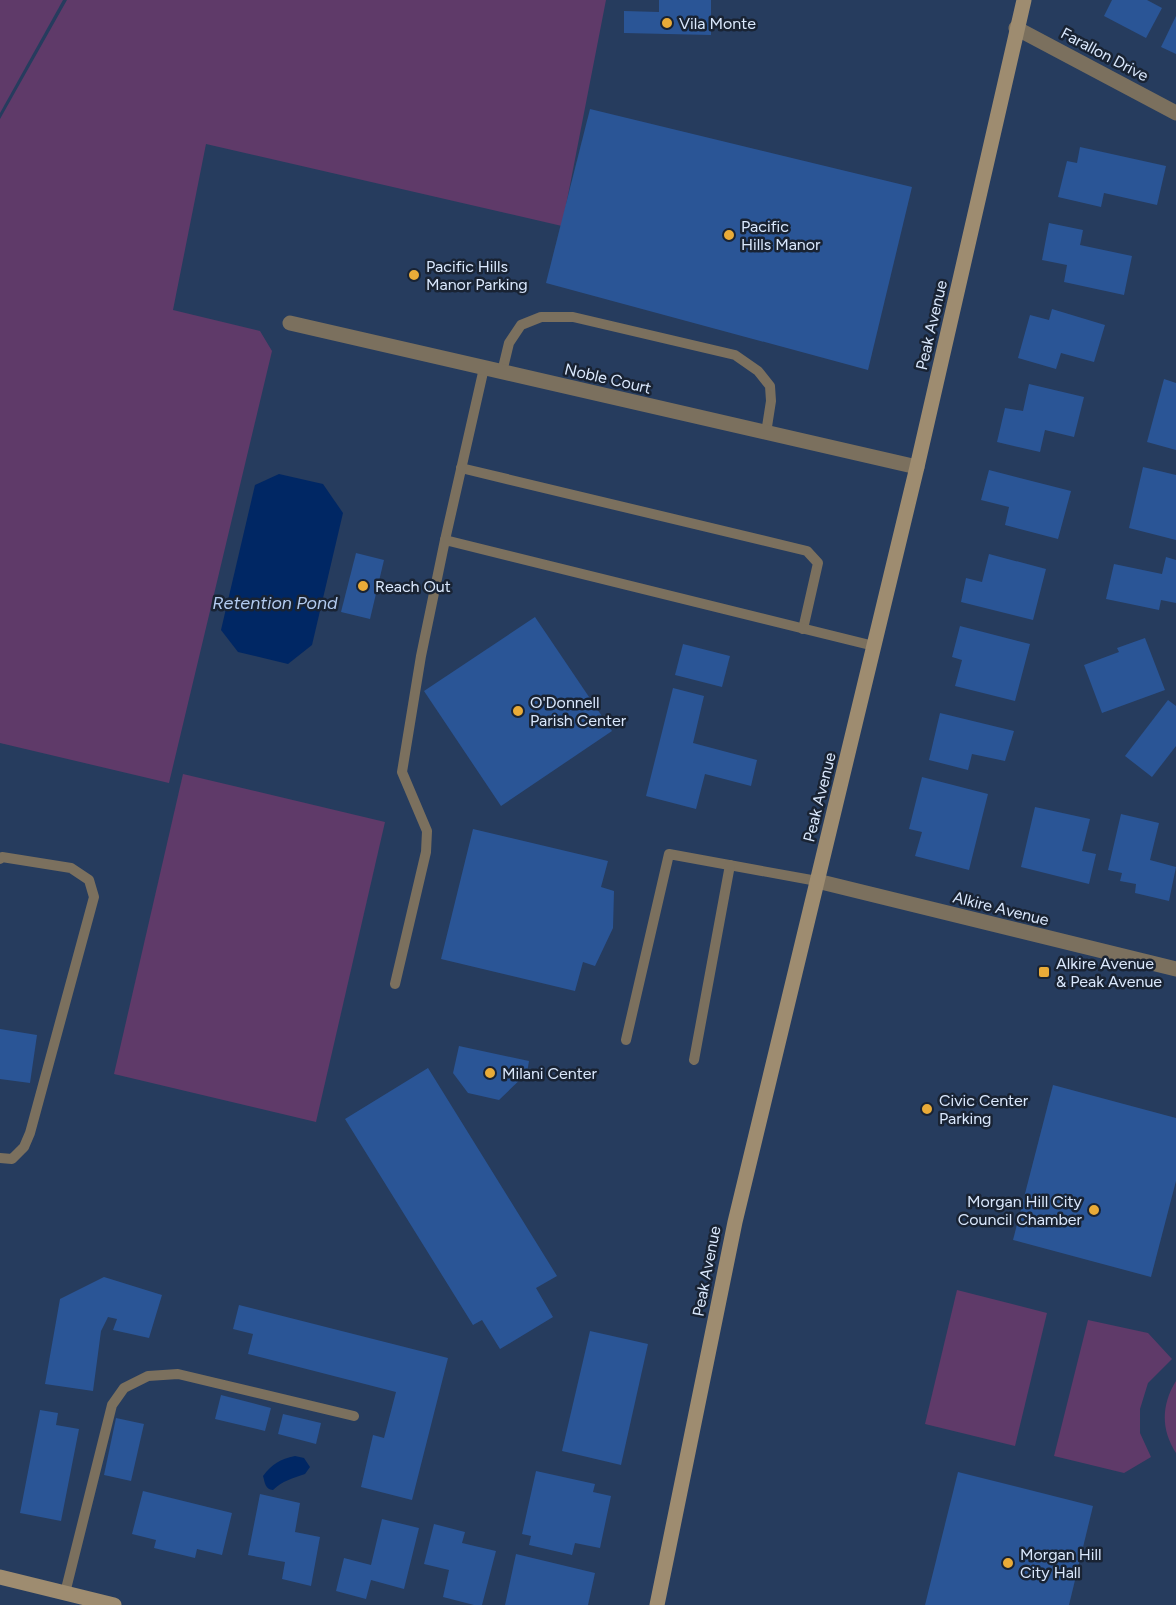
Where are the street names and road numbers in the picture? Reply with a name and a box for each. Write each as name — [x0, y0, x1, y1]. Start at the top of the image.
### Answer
street label: Farallon Drive — [1058, 23, 1152, 86]
street label: Peak Avenue — [912, 278, 951, 372]
street label: Noble Court — [563, 359, 653, 398]
street label: Peak Avenue — [799, 750, 840, 844]
street label: Alkire Avenue — [951, 887, 1051, 930]
street label: Peak Avenue — [688, 1224, 725, 1318]

